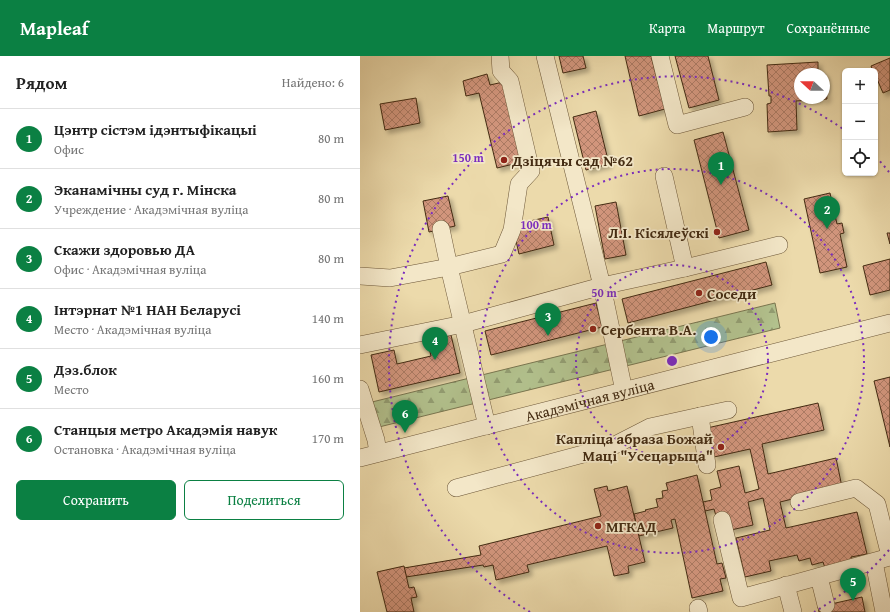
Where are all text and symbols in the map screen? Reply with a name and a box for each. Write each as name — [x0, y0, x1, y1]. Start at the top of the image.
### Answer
text: Mapleaf — [20, 14, 89, 42]
text: Карта — [649, 18, 685, 38]
text: Маршрут — [707, 18, 765, 38]
text: Сохранённые — [787, 18, 870, 38]
north arrow — [794, 68, 830, 104]
map controls — [842, 68, 878, 176]
button: + — [842, 68, 878, 104]
text: Рядом — [16, 70, 67, 95]
text: Найдено: 6 — [282, 73, 344, 92]
button: − — [842, 104, 878, 140]
text: Цэнтр сістэм ідэнтыфікацыі — [54, 119, 257, 140]
text: 1 — [26, 129, 32, 148]
text: 80 m — [318, 129, 344, 148]
text: Офис — [54, 140, 84, 159]
button: locate — [842, 140, 878, 176]
text: 150 m — [452, 149, 485, 166]
place label: Дзіцячы сад №62 — [511, 150, 633, 171]
pin: 1 — [708, 152, 734, 185]
marker: Дзіцячы сад №62 — [499, 155, 509, 165]
text: Эканамічны суд г. Мінска — [54, 179, 237, 200]
text: 2 — [26, 189, 32, 208]
text: 80 m — [318, 189, 344, 208]
pin: 2 — [814, 196, 840, 229]
text: Учреждение · Акадэмічная вуліца — [54, 200, 248, 219]
text: 100 m — [520, 216, 553, 233]
place label: Л.І. Кісялеўскі — [608, 222, 709, 243]
marker: Л.І. Кісялеўскі — [712, 227, 722, 237]
text: Скажи здоровью ДА — [54, 239, 195, 260]
text: 3 — [26, 249, 32, 268]
text: 80 m — [318, 249, 344, 268]
text: Офис · Акадэмічная вуліца — [54, 260, 206, 279]
place label: Соседи — [707, 283, 757, 304]
text: 50 m — [591, 284, 617, 301]
marker: Соседи — [694, 288, 704, 298]
text: Інтэрнат №1 НАН Беларусі — [54, 299, 241, 320]
pin: 3 — [535, 303, 561, 336]
text: 4 — [26, 309, 32, 328]
text: 140 m — [312, 309, 344, 328]
place label: Сербента В.А. — [601, 319, 696, 340]
text: Место · Акадэмічная вуліца — [54, 320, 211, 339]
marker: Сербента В.А. — [588, 324, 598, 334]
pin: 4 — [422, 327, 448, 360]
your location — [701, 327, 721, 347]
centre of rings — [665, 354, 679, 368]
text: Дэз.блок — [54, 359, 117, 380]
text: 5 — [26, 369, 32, 388]
text: 160 m — [312, 369, 344, 388]
street label: Акадэмічная вуліца — [523, 373, 657, 426]
text: Место — [54, 380, 89, 399]
pin: 6 — [392, 400, 418, 433]
text: Станцыя метро Акадэмія навук — [54, 419, 277, 440]
place label: Капліца абраза Божай Маці "Усецарыца" — [556, 428, 714, 466]
text: 6 — [26, 429, 32, 448]
text: 170 m — [312, 429, 344, 448]
text: Остановка · Акадэмічная вуліца — [54, 440, 236, 459]
marker: Капліца абраза Божай Маці "Усецарыца" — [716, 442, 726, 452]
button: Сохранить — [16, 480, 176, 520]
button: Поделиться — [184, 480, 344, 520]
place label: МГКАД — [606, 516, 657, 537]
marker: МГКАД — [593, 521, 603, 531]
pin: 5 — [840, 568, 866, 601]

